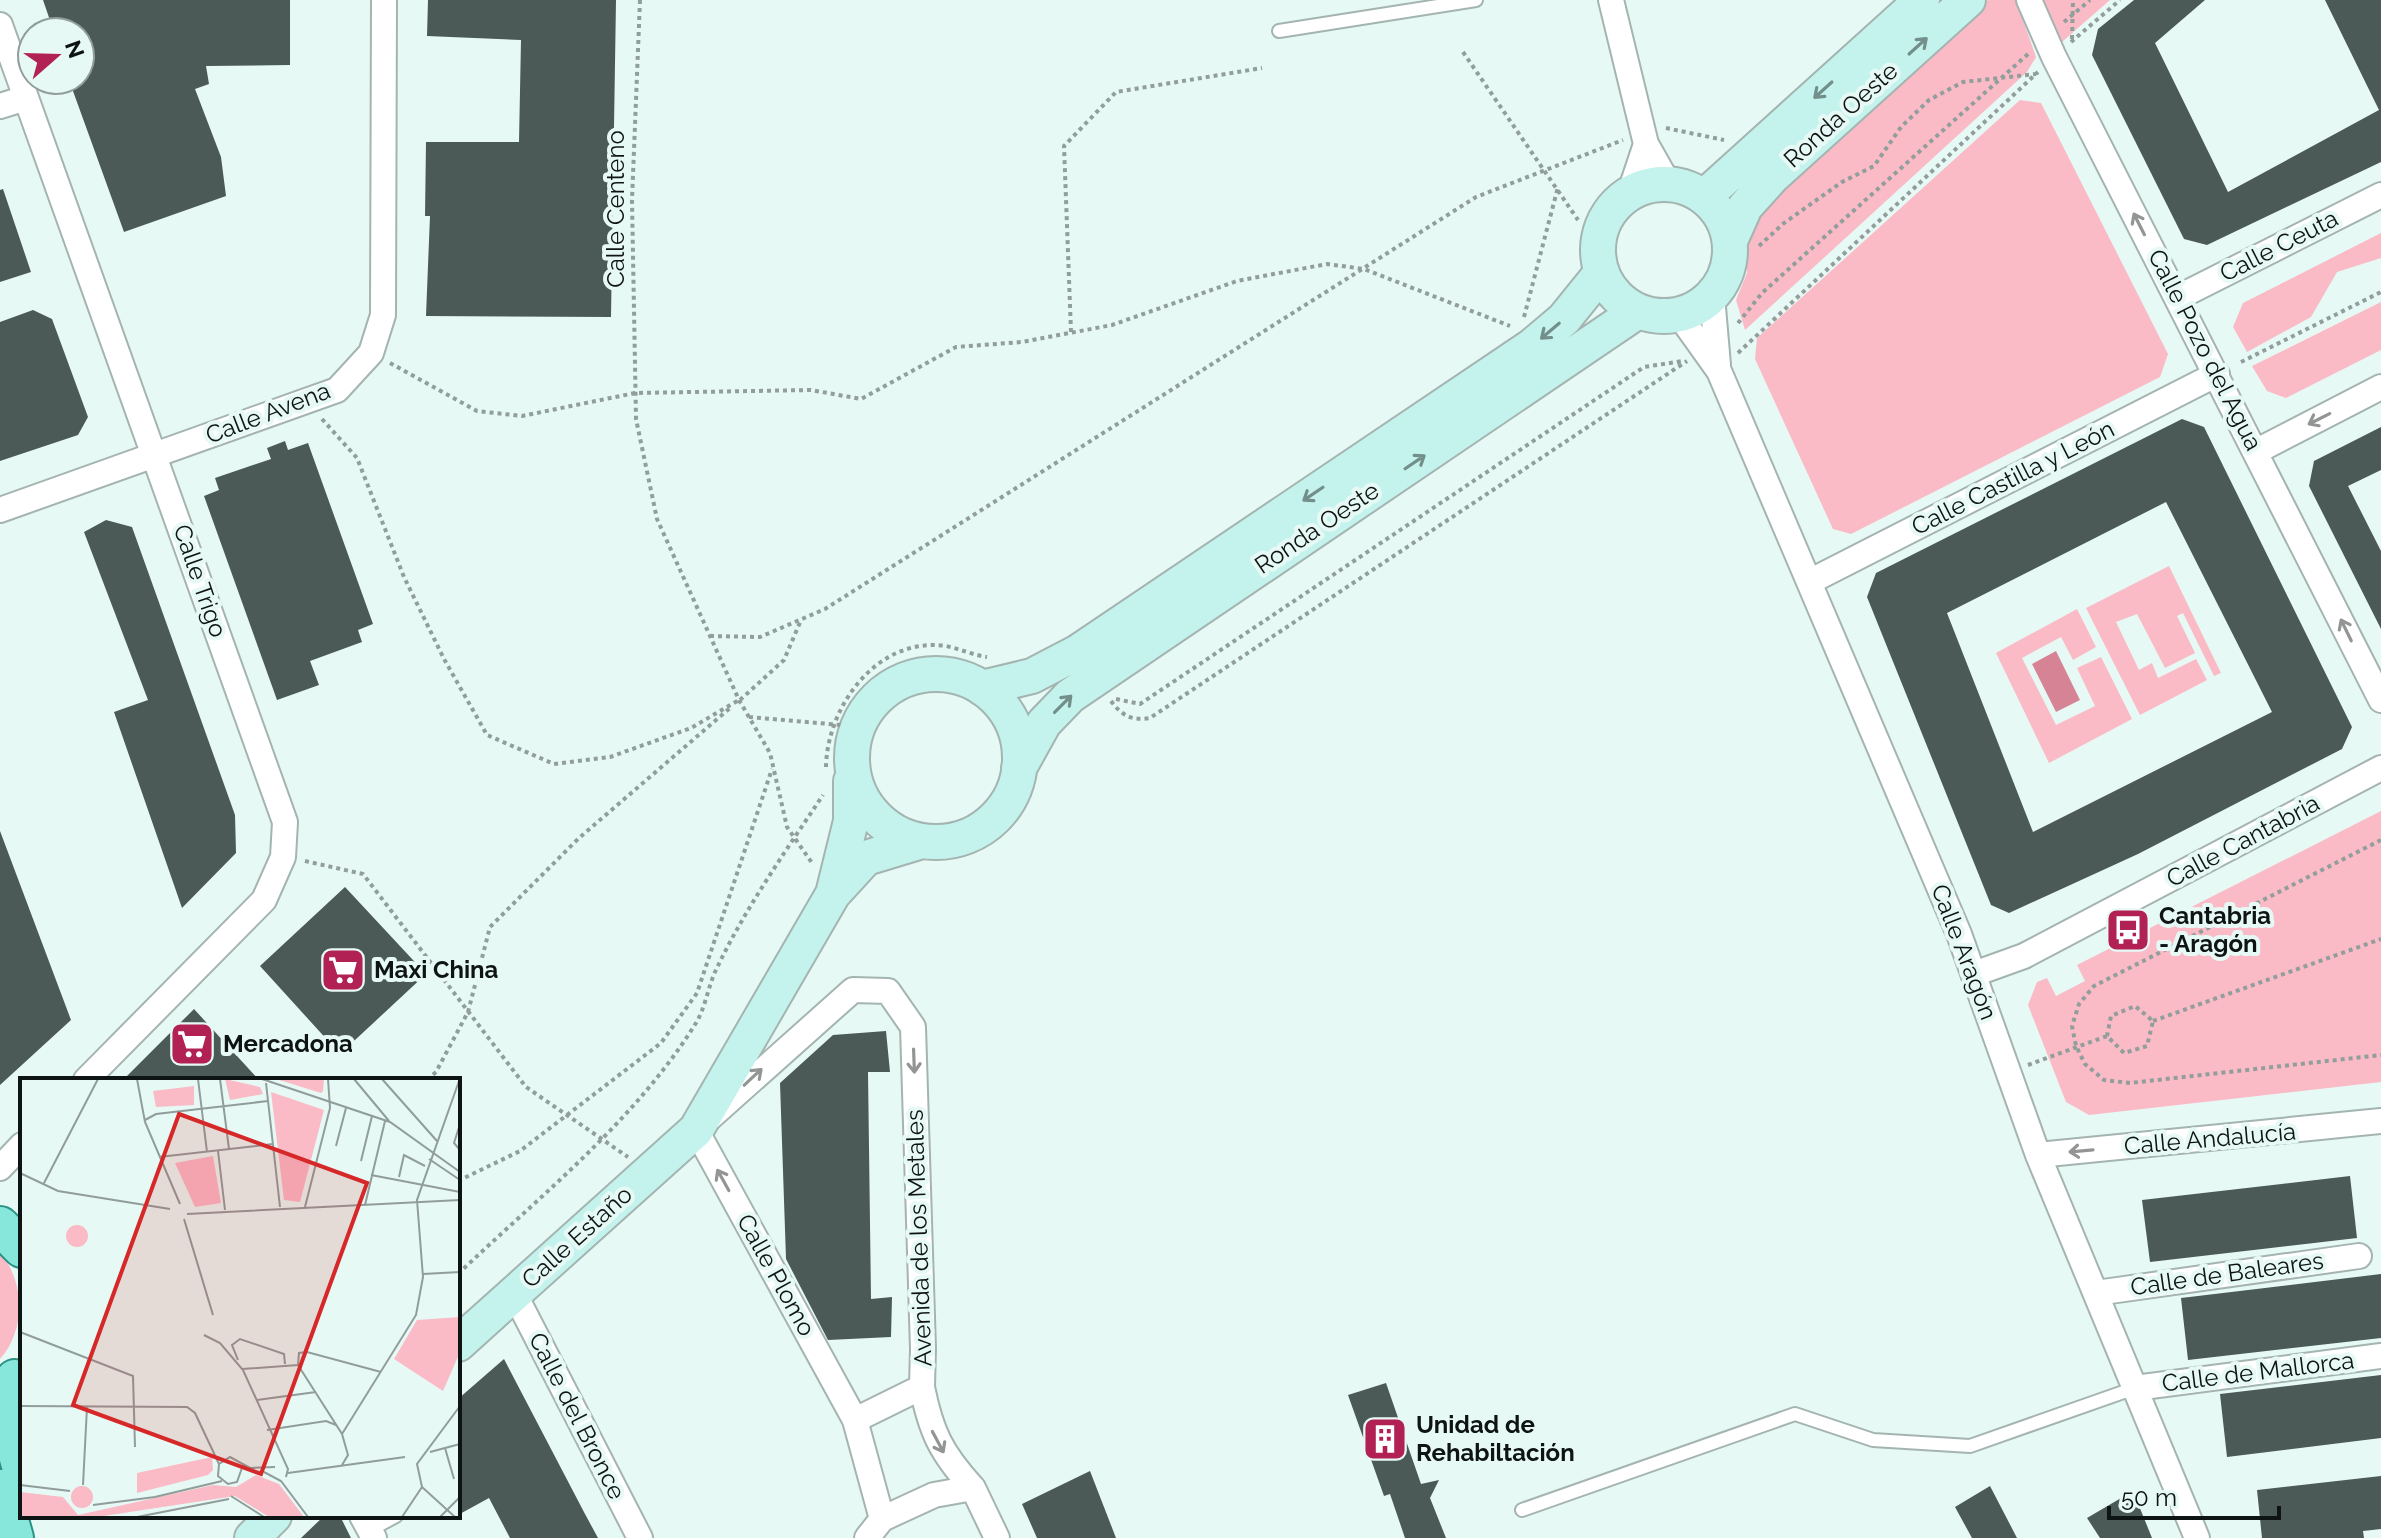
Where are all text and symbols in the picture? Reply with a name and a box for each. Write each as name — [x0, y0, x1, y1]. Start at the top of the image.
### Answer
north arrow — [16, 16, 96, 96]
text: N — [60, 37, 90, 61]
one-way arrow — [1907, 37, 1927, 55]
street label: Ronda Oeste — [1778, 56, 1904, 173]
one-way arrow — [1813, 80, 1834, 99]
street label: Calle Centeno — [601, 130, 630, 288]
street label: Calle Ceuta — [2215, 203, 2343, 288]
one-way arrow — [2131, 212, 2147, 236]
street label: Calle Pozo del Agua — [2142, 244, 2269, 455]
one-way arrow — [1541, 322, 1561, 340]
street label: Calle Avena — [201, 376, 334, 450]
one-way arrow — [2308, 411, 2332, 427]
street label: Calle Castilla y León — [1907, 414, 2119, 541]
one-way arrow — [1404, 453, 1426, 470]
street label: Ronda Oeste — [1249, 475, 1384, 580]
one-way arrow — [1302, 485, 1324, 502]
street label: Calle Trigo — [168, 521, 233, 641]
one-way arrow — [2338, 619, 2354, 643]
one-way arrow — [1053, 695, 1072, 714]
street label: Calle Cantabria — [2161, 788, 2324, 893]
street label: Calle Aragón — [1925, 880, 2004, 1024]
place label: Cantabria - Aragón — [2159, 901, 2271, 958]
bus stop icon: Cantabria - Aragón — [2104, 906, 2152, 954]
supermarket icon: Maxi China — [319, 946, 367, 994]
place label: Maxi China — [374, 955, 499, 984]
supermarket icon: Mercadona — [168, 1020, 216, 1068]
place label: Mercadona — [223, 1029, 353, 1058]
one-way arrow — [906, 1047, 922, 1074]
one-way arrow — [743, 1069, 763, 1087]
inset map — [20, 1078, 460, 1518]
street label: Avenida de los Metales — [900, 1109, 937, 1367]
street label: Calle Andalucía — [2123, 1117, 2297, 1160]
one-way arrow — [2068, 1144, 2094, 1159]
one-way arrow — [715, 1169, 731, 1192]
street label: Calle Estaño — [516, 1180, 638, 1294]
street label: Calle Plomo — [731, 1209, 822, 1341]
street label: Calle de Baleares — [2129, 1246, 2325, 1301]
street label: Calle del Bronce — [523, 1328, 632, 1504]
street label: Calle de Mallorca — [2160, 1345, 2356, 1398]
place label: Unidad de Rehabiltación — [1416, 1410, 1575, 1467]
building icon: Unidad de Rehabiltación — [1361, 1415, 1409, 1463]
one-way arrow — [931, 1429, 946, 1453]
scale bar — [2109, 1470, 2279, 1520]
text: 50 m — [2121, 1483, 2177, 1512]

